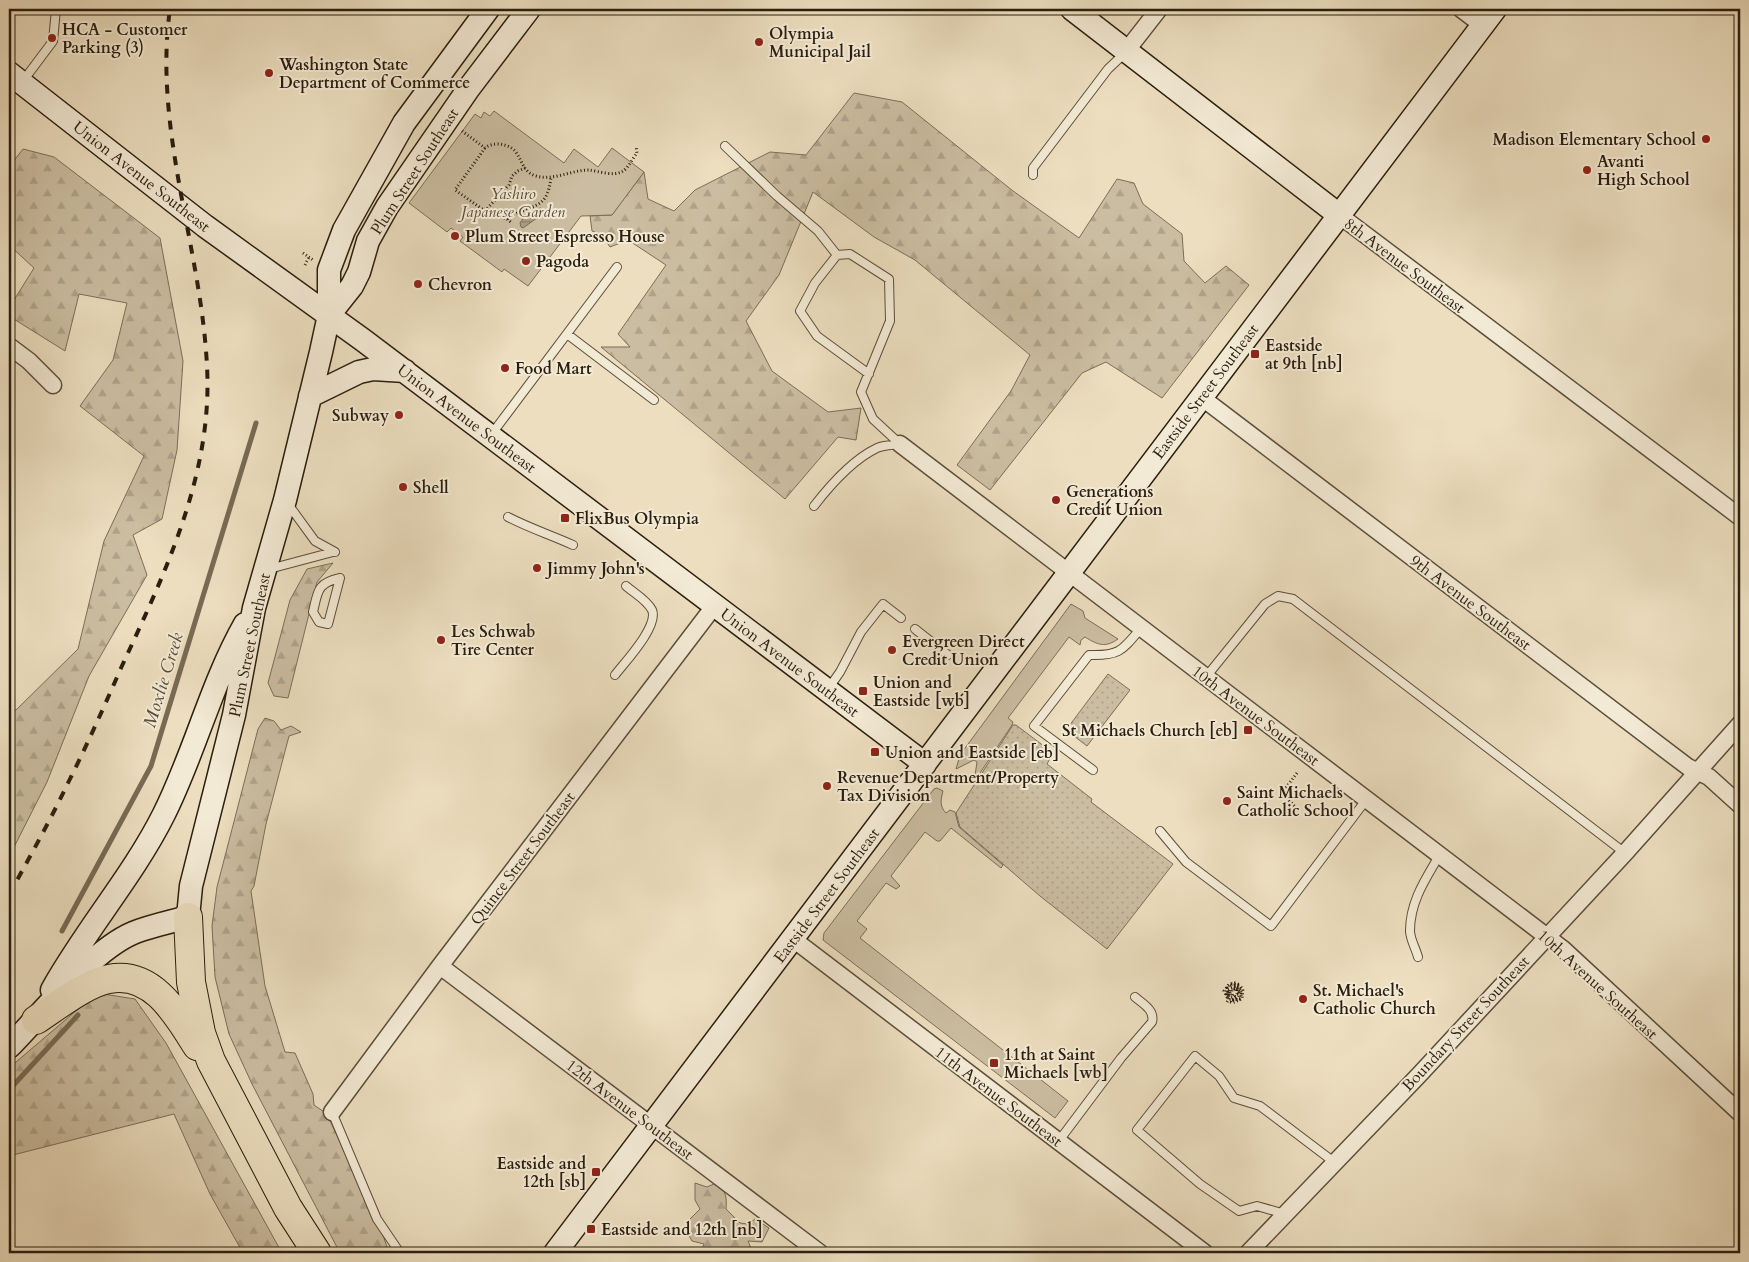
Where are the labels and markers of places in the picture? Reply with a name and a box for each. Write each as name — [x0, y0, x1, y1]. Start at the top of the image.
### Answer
place label: HCA - Customer Parking (3) — [62, 19, 188, 59]
place label: Olympia Municipal Jail — [769, 23, 871, 63]
marker: HCA - Customer Parking (3) — [46, 32, 58, 44]
marker: Olympia Municipal Jail — [753, 36, 765, 48]
place label: Washington State Department of Commerce — [278, 54, 470, 94]
marker: Washington State Department of Commerce — [263, 67, 275, 79]
place label: Madison Elementary School — [1492, 129, 1696, 151]
marker: Madison Elementary School — [1700, 133, 1712, 145]
place label: Avanti High School — [1597, 151, 1690, 191]
marker: Avanti High School — [1581, 164, 1593, 176]
place label: Plum Street Espresso House — [465, 226, 665, 248]
marker: Plum Street Espresso House — [449, 230, 461, 242]
place label: Pagoda — [536, 251, 589, 273]
marker: Pagoda — [520, 255, 532, 267]
place label: Chevron — [428, 274, 493, 296]
marker: Chevron — [412, 278, 424, 290]
place label: Eastside at 9th [nb] — [1265, 335, 1343, 375]
marker: Eastside at 9th [nb] — [1249, 348, 1261, 360]
place label: Food Mart — [515, 358, 592, 380]
marker: Food Mart — [499, 362, 511, 374]
place label: Subway — [332, 405, 389, 427]
marker: Subway — [393, 409, 405, 421]
place label: Shell — [413, 477, 449, 499]
marker: Shell — [397, 481, 409, 493]
place label: Generations Credit Union — [1066, 481, 1163, 521]
marker: Generations Credit Union — [1050, 494, 1062, 506]
place label: FlixBus Olympia — [575, 508, 699, 530]
marker: FlixBus Olympia — [559, 512, 571, 524]
place label: Jimmy John's — [545, 558, 645, 580]
marker: Jimmy John's — [531, 562, 543, 574]
place label: Les Schwab Tire Center — [451, 621, 536, 661]
place label: Evergreen Direct Credit Union — [902, 631, 1025, 671]
marker: Les Schwab Tire Center — [435, 634, 447, 646]
marker: Evergreen Direct Credit Union — [886, 644, 898, 656]
place label: Union and Eastside [wb] — [873, 672, 970, 712]
marker: Union and Eastside [wb] — [857, 685, 869, 697]
place label: St Michaels Church [eb] — [1062, 720, 1238, 742]
marker: St Michaels Church [eb] — [1242, 724, 1254, 736]
place label: Union and Eastside [eb] — [885, 742, 1059, 764]
marker: Union and Eastside [eb] — [869, 746, 881, 758]
place label: Revenue Department/Property Tax Division — [837, 767, 1059, 807]
marker: Revenue Department/Property Tax Division — [821, 780, 833, 792]
place label: Saint Michaels Catholic School — [1237, 782, 1354, 822]
marker: Saint Michaels Catholic School — [1221, 795, 1233, 807]
place label: St. Michael's Catholic Church — [1313, 980, 1436, 1020]
marker: St. Michael's Catholic Church — [1297, 993, 1309, 1005]
place label: 11th at Saint Michaels [wb] — [1004, 1044, 1108, 1084]
marker: 11th at Saint Michaels [wb] — [988, 1057, 1000, 1069]
place label: Eastside and 12th [sb] — [497, 1153, 586, 1193]
marker: Eastside and 12th [sb] — [590, 1166, 602, 1178]
place label: Eastside and 12th [nb] — [601, 1219, 763, 1241]
marker: Eastside and 12th [nb] — [585, 1223, 597, 1235]

